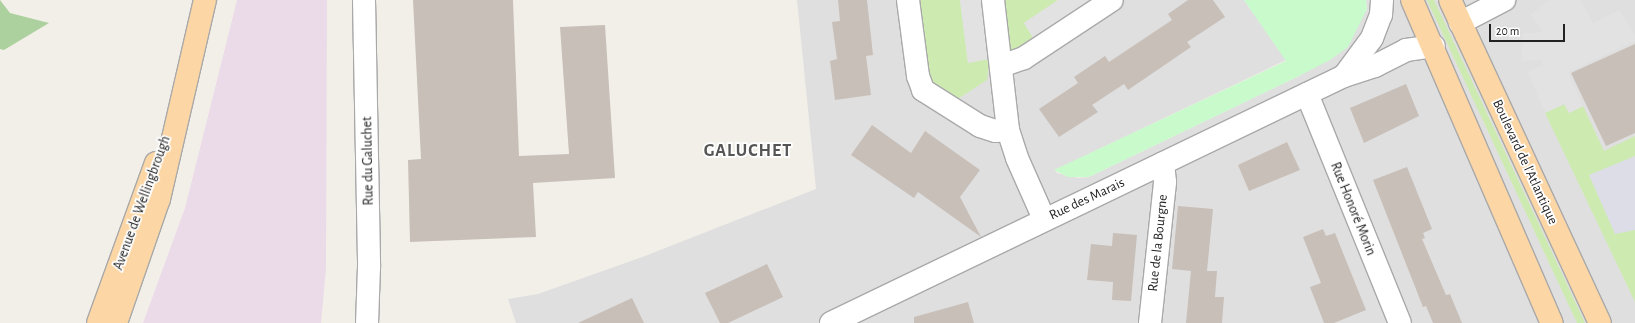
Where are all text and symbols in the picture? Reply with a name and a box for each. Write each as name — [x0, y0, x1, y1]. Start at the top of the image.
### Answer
scale bar — [1491, 16, 1567, 42]
text: 20 m — [1496, 25, 1519, 37]
street label: Boulevard de l'Atlantique — [1489, 97, 1561, 227]
street label: Rue du Galuchet — [359, 116, 377, 206]
street label: Avenue de Wellingbrough — [110, 134, 174, 272]
district label: GALUCHET — [704, 140, 792, 162]
street label: Rue Honoré Morin — [1327, 160, 1379, 258]
street label: Rue des Marais — [1047, 174, 1127, 224]
street label: Rue de la Bourgne — [1145, 193, 1171, 293]

